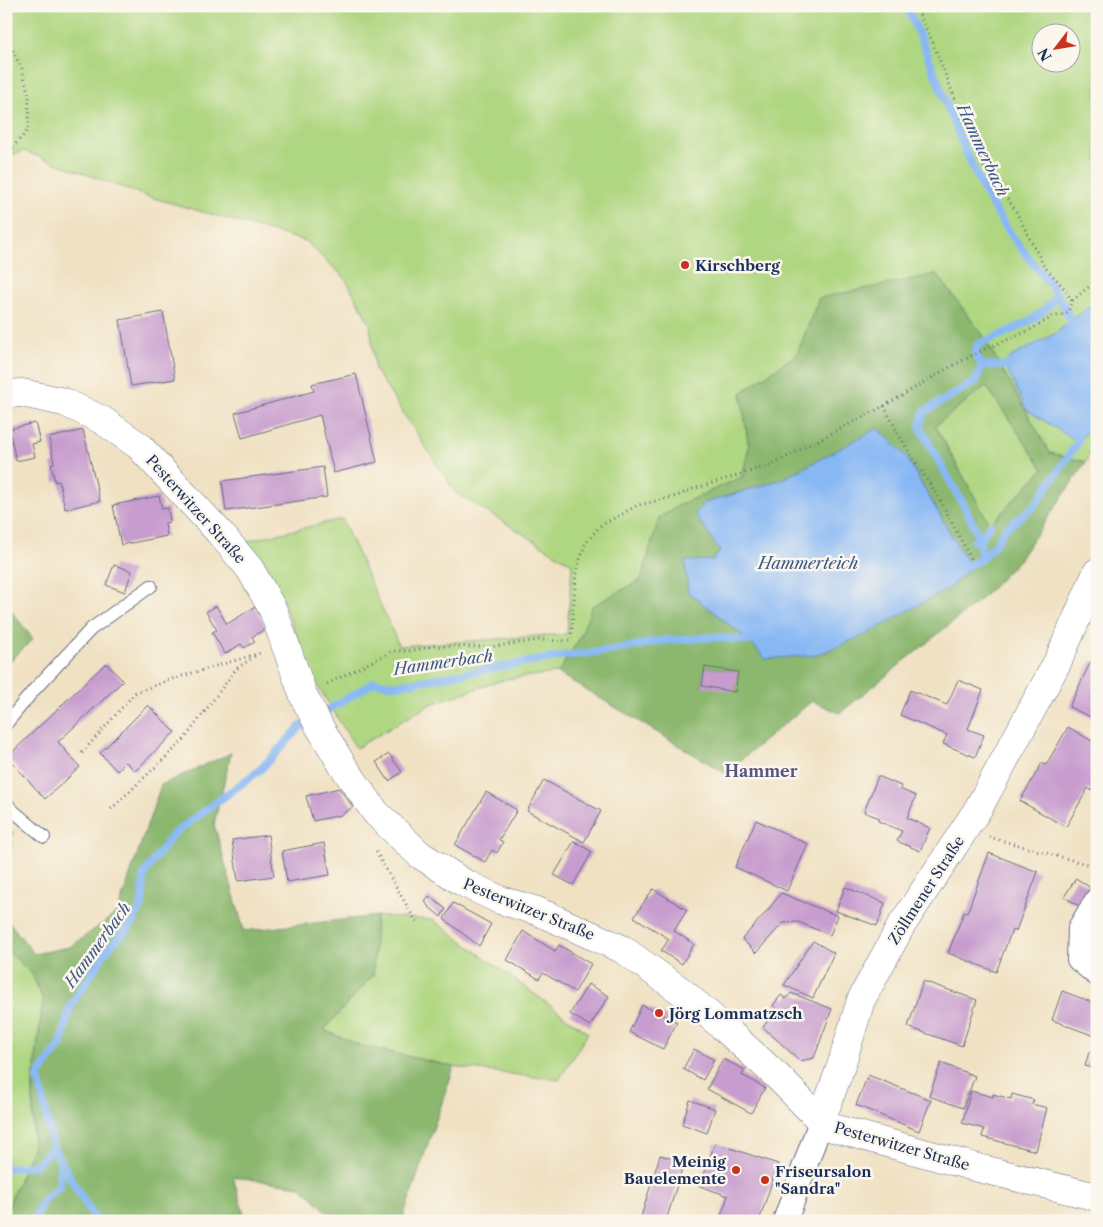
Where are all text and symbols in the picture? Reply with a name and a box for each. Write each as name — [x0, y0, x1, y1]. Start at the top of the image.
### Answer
north arrow — [1030, 22, 1080, 72]
text: N — [1034, 45, 1056, 65]
water label: Hammerbach — [952, 99, 1013, 200]
place label: Kirschberg — [695, 256, 780, 275]
marker: Kirschberg — [679, 259, 691, 271]
street label: Pesterwitzer Straße — [142, 451, 250, 567]
water label: Hammerteich — [756, 553, 858, 573]
water label: Hammerbach — [390, 645, 494, 679]
district label: Hammer — [724, 761, 798, 781]
street label: Zöllmener Straße — [884, 832, 968, 948]
street label: Pesterwitzer Straße — [460, 874, 598, 944]
water label: Hammerbach — [58, 899, 135, 993]
place label: Jörg Lommatzsch — [666, 1004, 803, 1023]
marker: Jörg Lommatzsch — [653, 1007, 665, 1019]
street label: Pesterwitzer Straße — [832, 1118, 972, 1174]
place label: Meinig Bauelemente — [624, 1152, 726, 1188]
place label: Friseursalon "Sandra" — [775, 1162, 872, 1198]
marker: Meinig Bauelemente — [730, 1164, 742, 1176]
marker: Friseursalon "Sandra" — [759, 1174, 771, 1186]

